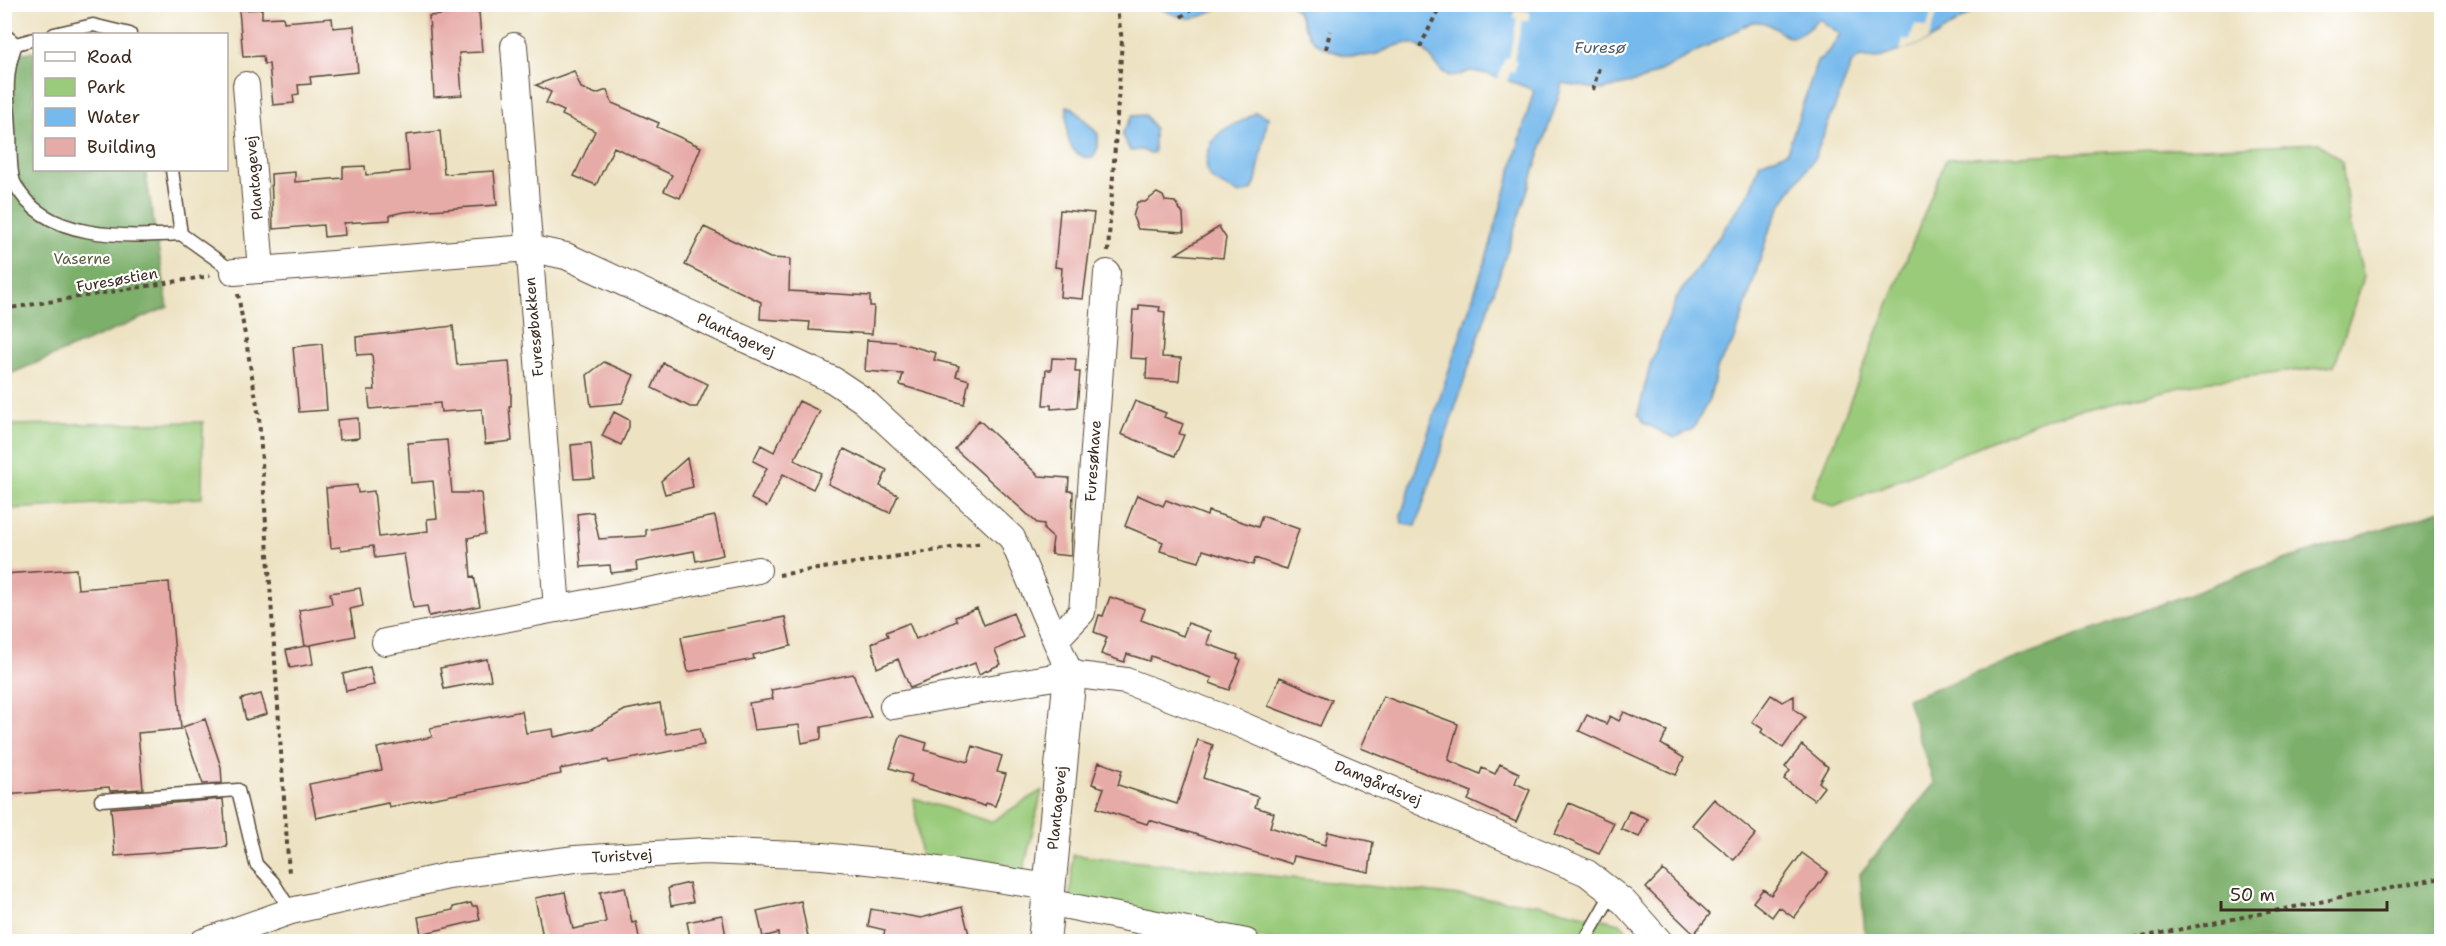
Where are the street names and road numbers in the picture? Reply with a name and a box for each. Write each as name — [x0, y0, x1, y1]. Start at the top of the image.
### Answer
street label: Plantagevej — [240, 135, 268, 221]
street label: Furesøstien — [75, 263, 159, 297]
street label: Furesøbakken — [520, 276, 548, 378]
street label: Plantagevej — [694, 308, 778, 362]
street label: Furesøhave — [1080, 420, 1106, 502]
street label: Damgårdsvej — [1331, 756, 1425, 810]
street label: Plantagevej — [1043, 765, 1071, 851]
street label: Turistvej — [591, 844, 653, 868]

